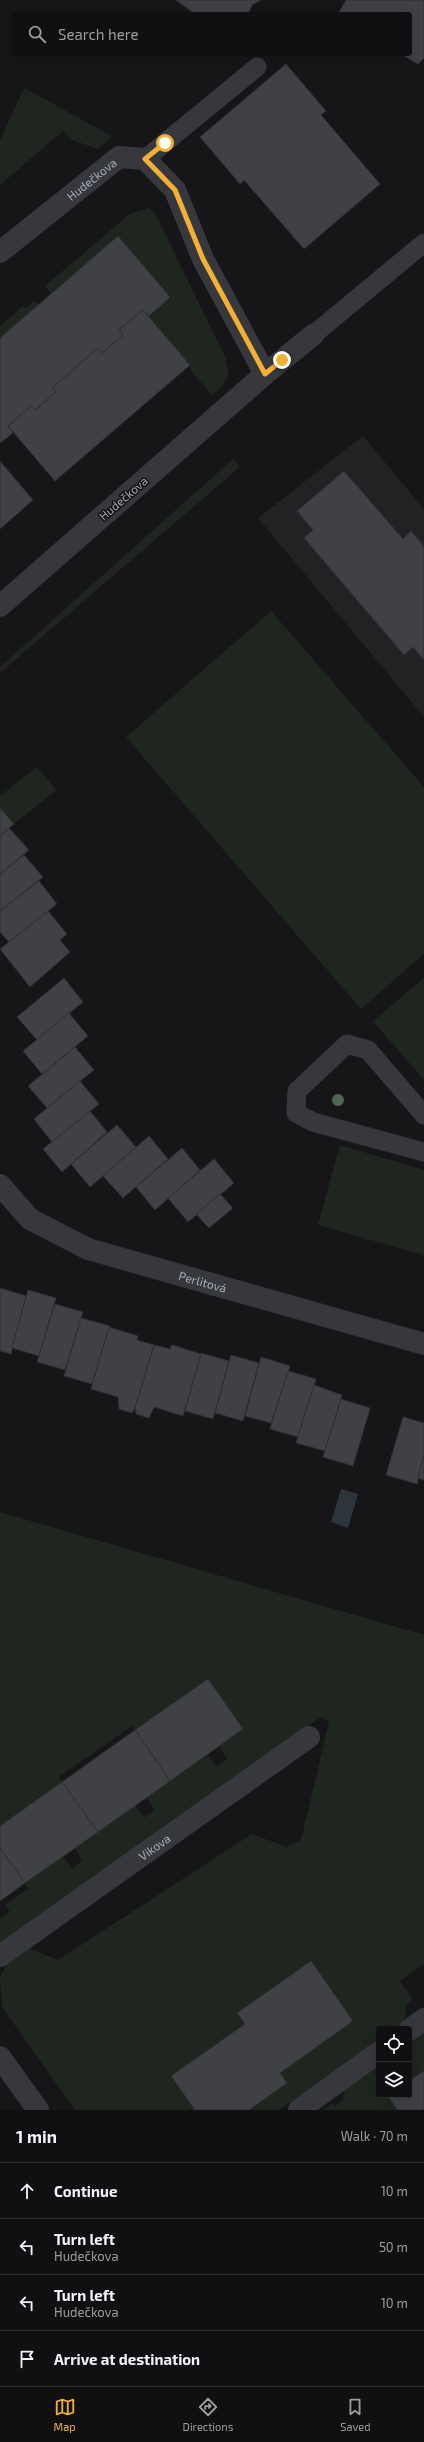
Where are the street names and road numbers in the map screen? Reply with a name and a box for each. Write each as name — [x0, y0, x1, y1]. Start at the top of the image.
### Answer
street label: Hudečkova — [64, 155, 119, 203]
street label: Hudečkova — [96, 473, 150, 523]
street label: Perlitová — [177, 1268, 228, 1295]
street label: Vikova — [136, 1831, 173, 1863]

